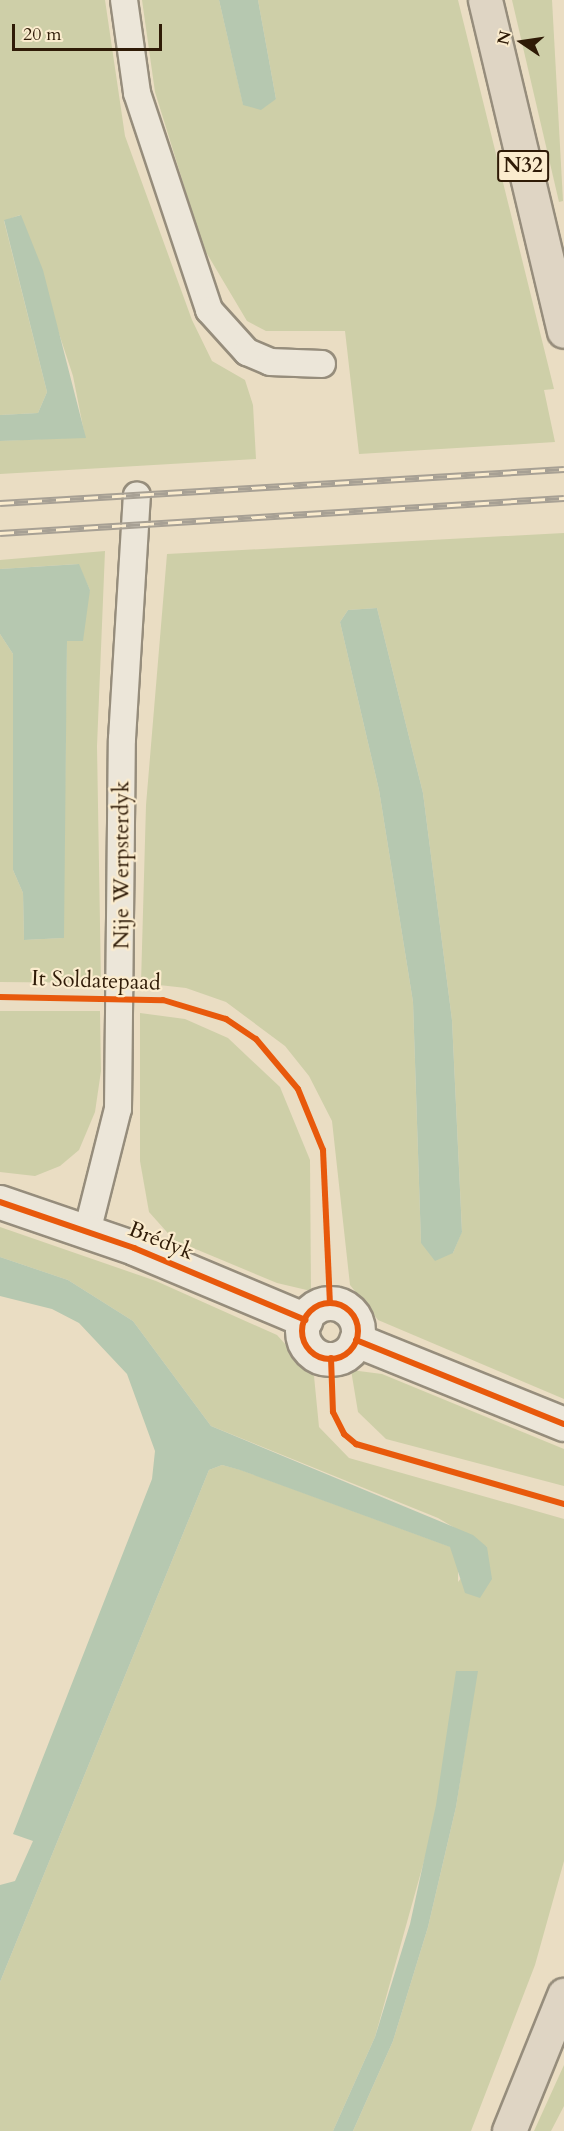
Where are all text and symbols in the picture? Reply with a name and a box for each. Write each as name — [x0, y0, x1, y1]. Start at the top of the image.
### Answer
scale bar — [15, 12, 165, 50]
north arrow — [492, 12, 552, 72]
text: 20 m — [23, 22, 62, 47]
text: N — [492, 29, 517, 47]
road number: N32 — [496, 148, 550, 184]
street label: Nije Werpsterdyk — [109, 781, 135, 949]
street label: It Soldatepaad — [31, 966, 161, 996]
street label: Brédyk — [124, 1216, 198, 1266]

